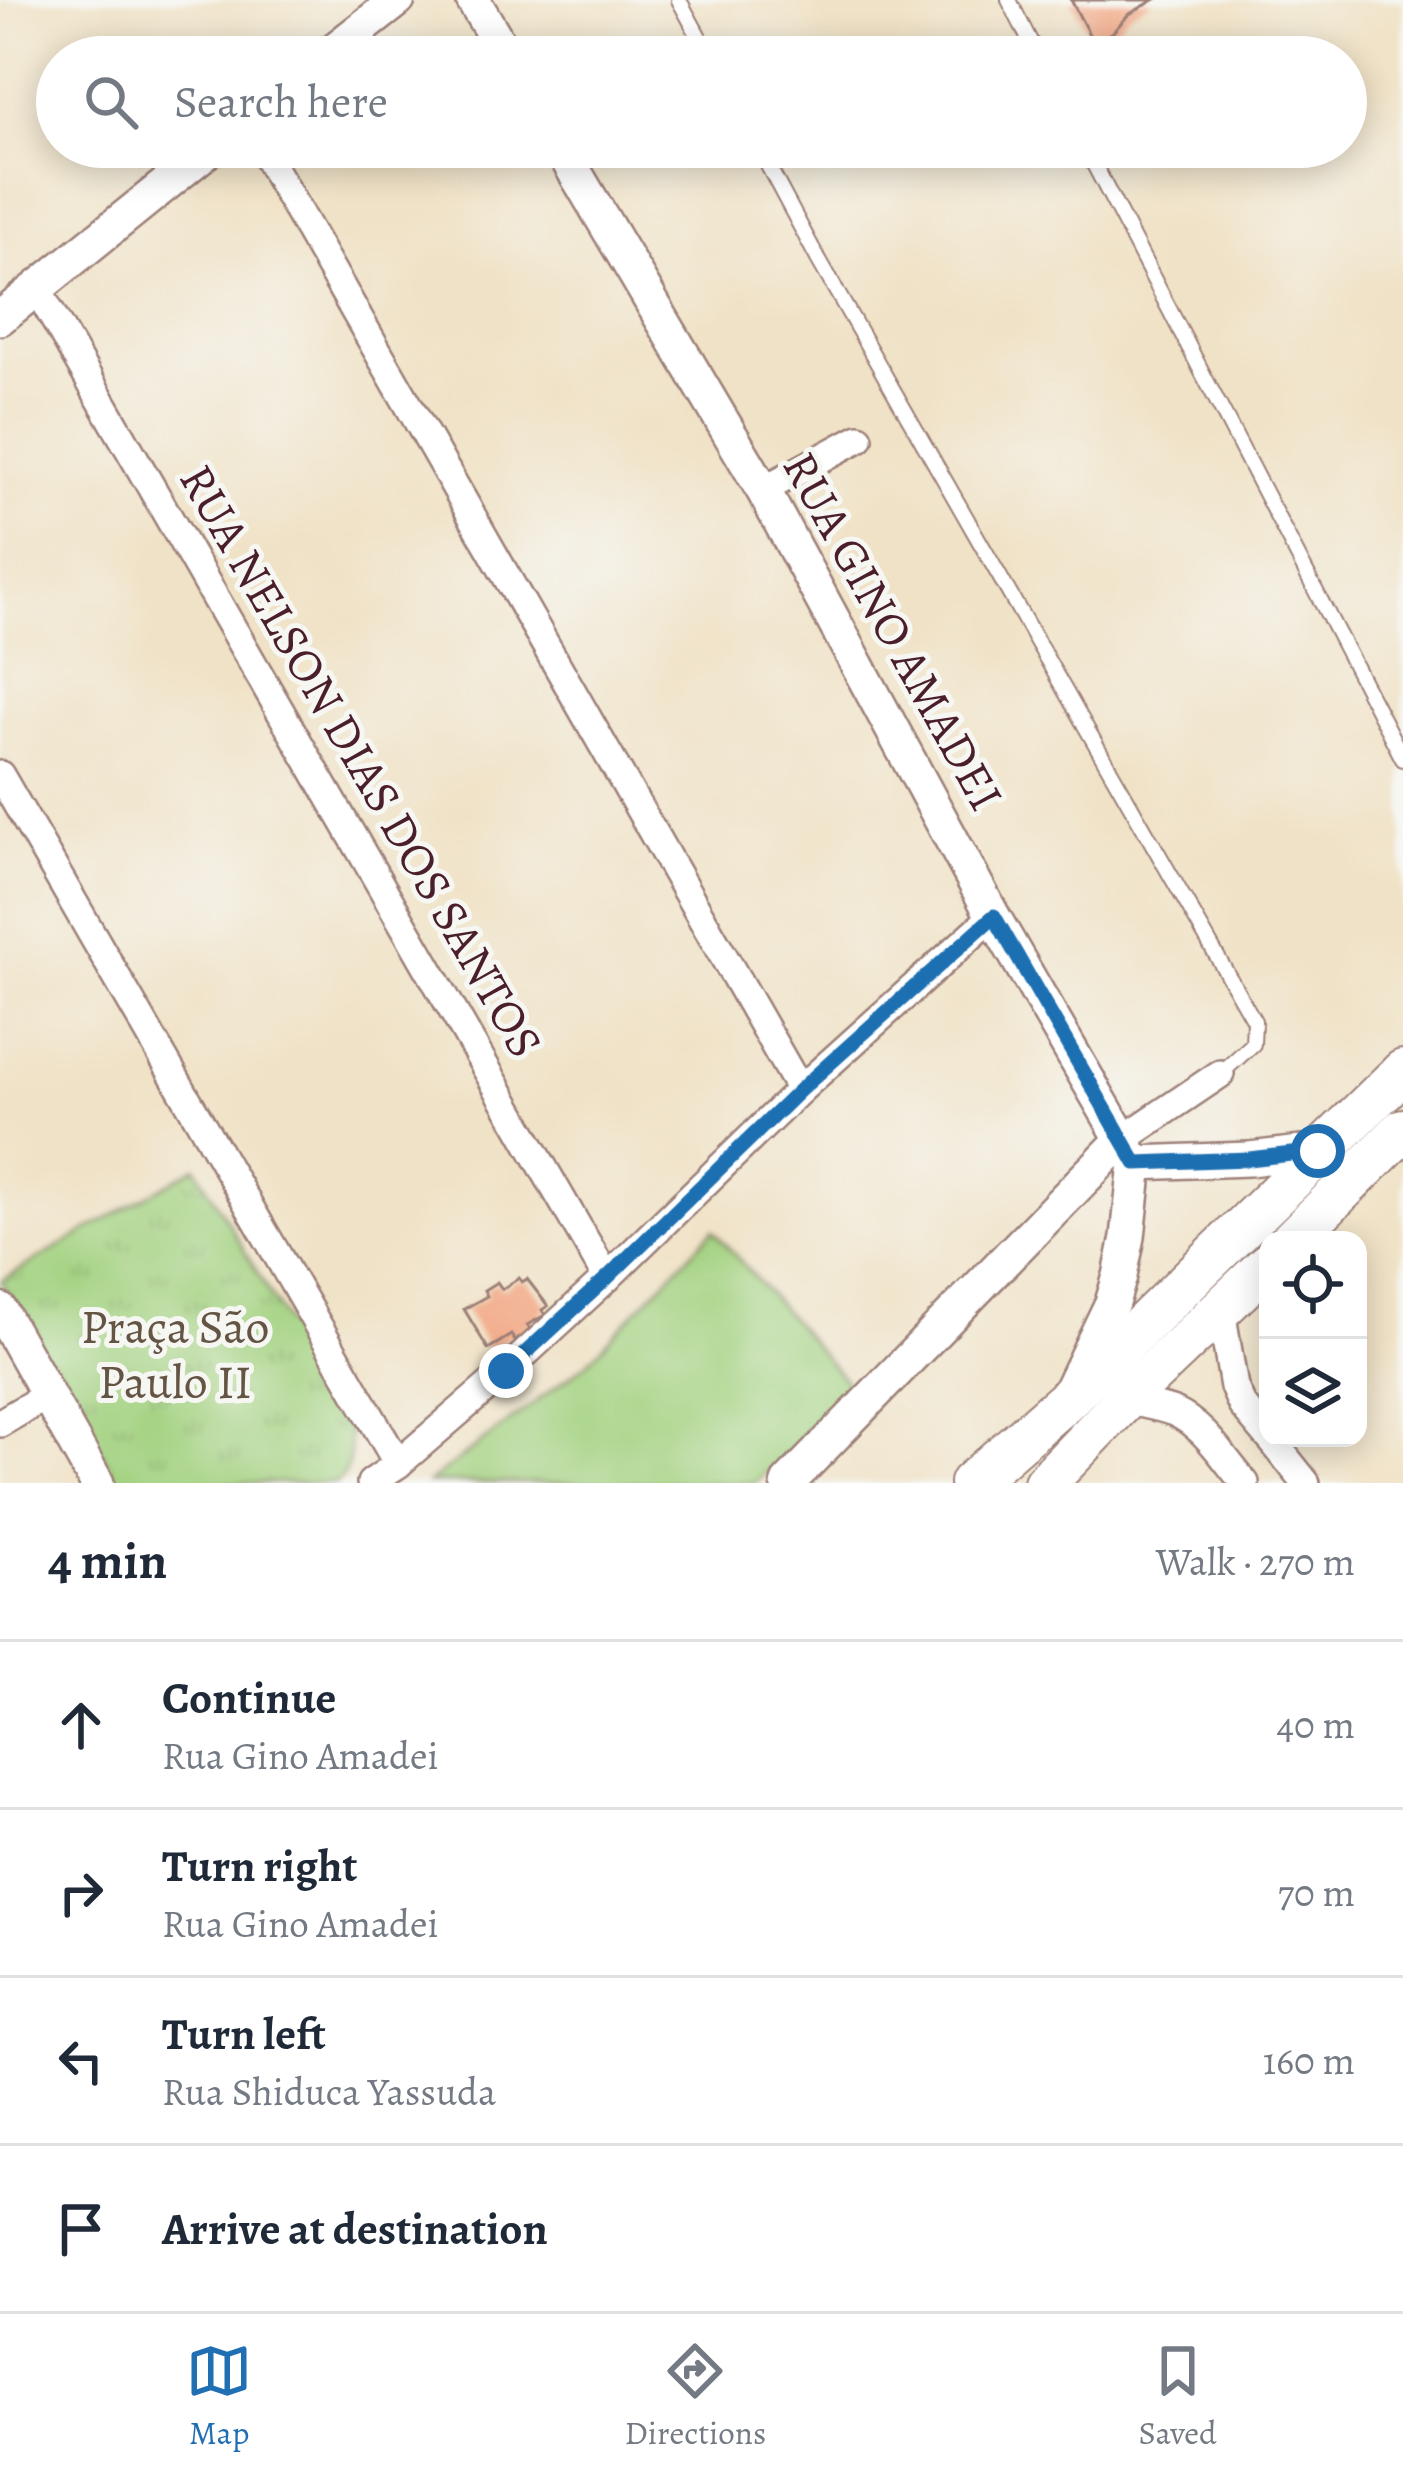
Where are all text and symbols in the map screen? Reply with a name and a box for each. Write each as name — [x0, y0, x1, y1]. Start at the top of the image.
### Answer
search box — [36, 36, 1367, 168]
icon: search — [78, 69, 144, 135]
text: Search here — [174, 71, 388, 133]
street label: RUA GINO AMADEI — [767, 440, 1019, 822]
street label: RUA NELSON DIAS DOS SANTOS — [164, 452, 558, 1070]
route start — [1291, 1124, 1345, 1178]
map controls — [1259, 1231, 1367, 1447]
button: locate — [1259, 1231, 1367, 1339]
park label: Praça São Paulo II — [81, 1294, 269, 1415]
button: layers — [1259, 1339, 1367, 1447]
route end — [479, 1344, 533, 1398]
text: 4 min — [48, 1526, 167, 1596]
text: Walk · 270 m — [1156, 1535, 1355, 1588]
text: Continue — [162, 1667, 336, 1729]
icon: ahead — [48, 1692, 114, 1758]
text: 40 m — [1276, 1698, 1355, 1751]
text: Rua Gino Amadei — [162, 1729, 438, 1782]
text: Turn right — [162, 1835, 357, 1897]
icon: right — [48, 1860, 114, 1926]
text: 70 m — [1278, 1866, 1355, 1919]
text: Rua Gino Amadei — [162, 1897, 438, 1950]
text: Turn left — [162, 2003, 326, 2065]
icon: left — [48, 2028, 114, 2094]
text: 160 m — [1263, 2034, 1355, 2087]
text: Rua Shiduca Yassuda — [162, 2065, 496, 2118]
icon: arrive — [48, 2196, 114, 2262]
text: Arrive at destination — [162, 2198, 548, 2260]
tab: Map — [186, 2338, 252, 2455]
tab: Directions — [625, 2338, 766, 2455]
tab: Saved — [1139, 2338, 1217, 2455]

